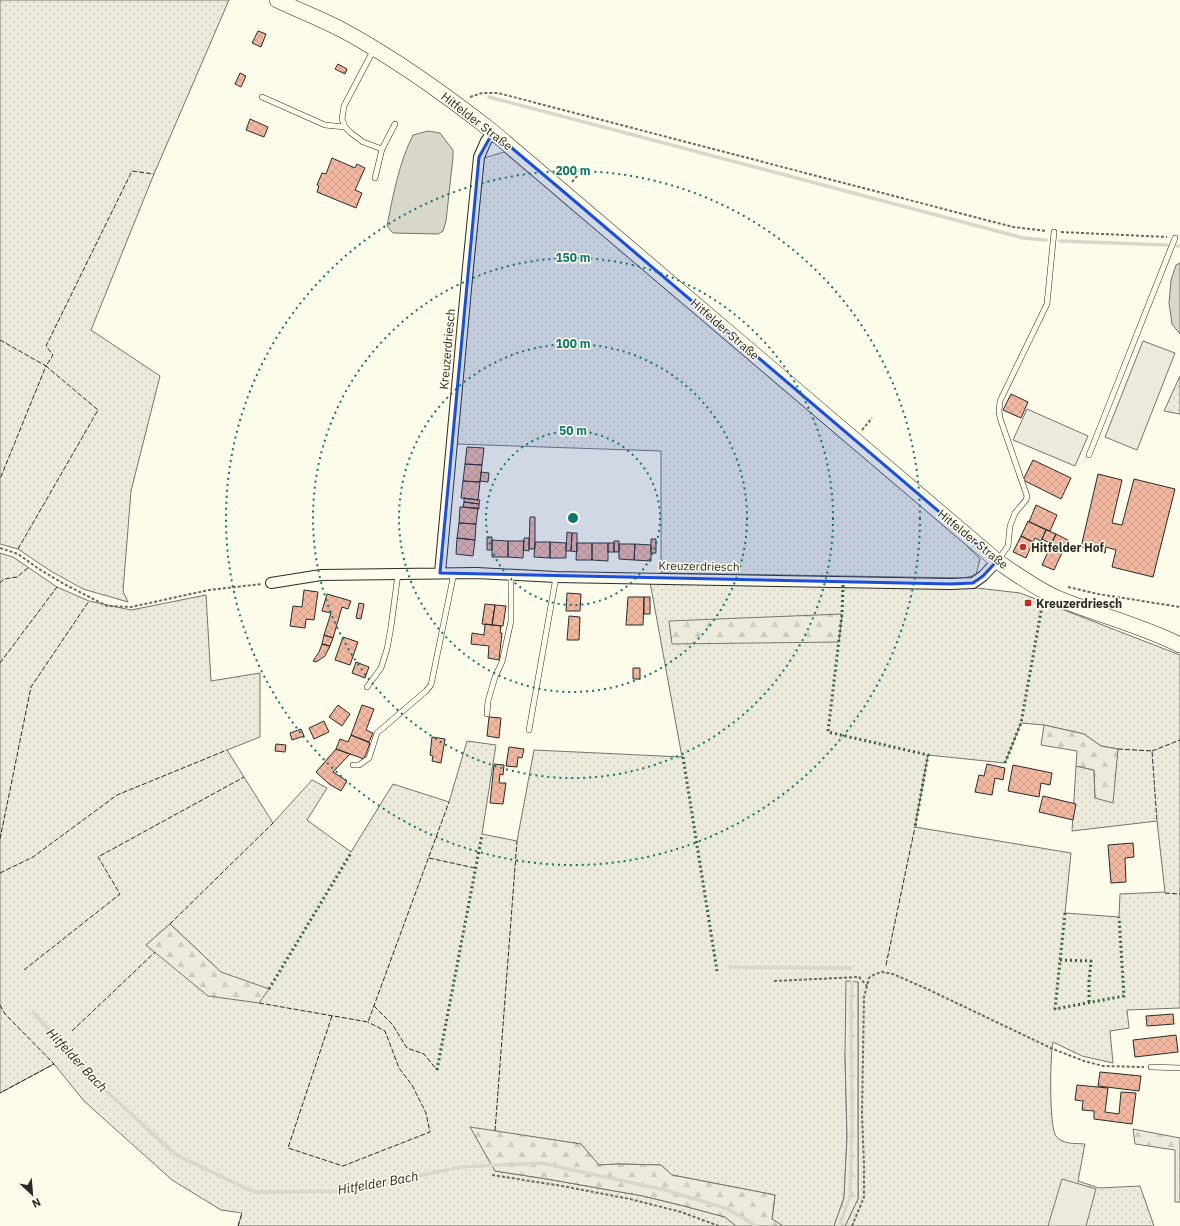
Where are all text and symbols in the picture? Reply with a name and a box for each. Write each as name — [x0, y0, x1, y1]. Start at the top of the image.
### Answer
street label: Hitfelder Straße — [438, 89, 516, 154]
text: 200 m — [555, 163, 591, 178]
text: 150 m — [555, 250, 591, 265]
street label: Hitfelder Straße — [688, 295, 763, 363]
street label: Kreuzerdriesch — [436, 308, 458, 390]
text: 100 m — [555, 336, 591, 351]
text: 50 m — [559, 423, 587, 438]
street label: Hitfelder Straße — [935, 506, 1012, 572]
centre of rings — [566, 511, 580, 525]
place label: Hitfelder Hof — [1031, 540, 1104, 555]
marker: Hitfelder Hof — [1018, 542, 1028, 552]
street label: Kreuzerdriesch — [658, 558, 740, 574]
place label: Kreuzerdriesch — [1036, 596, 1122, 611]
marker: Kreuzerdriesch — [1023, 598, 1033, 608]
water label: Hitfelder Bach — [43, 1024, 111, 1096]
water label: Hitfelder Bach — [336, 1168, 420, 1198]
north arrow — [12, 1174, 52, 1214]
text: N — [30, 1195, 43, 1211]

